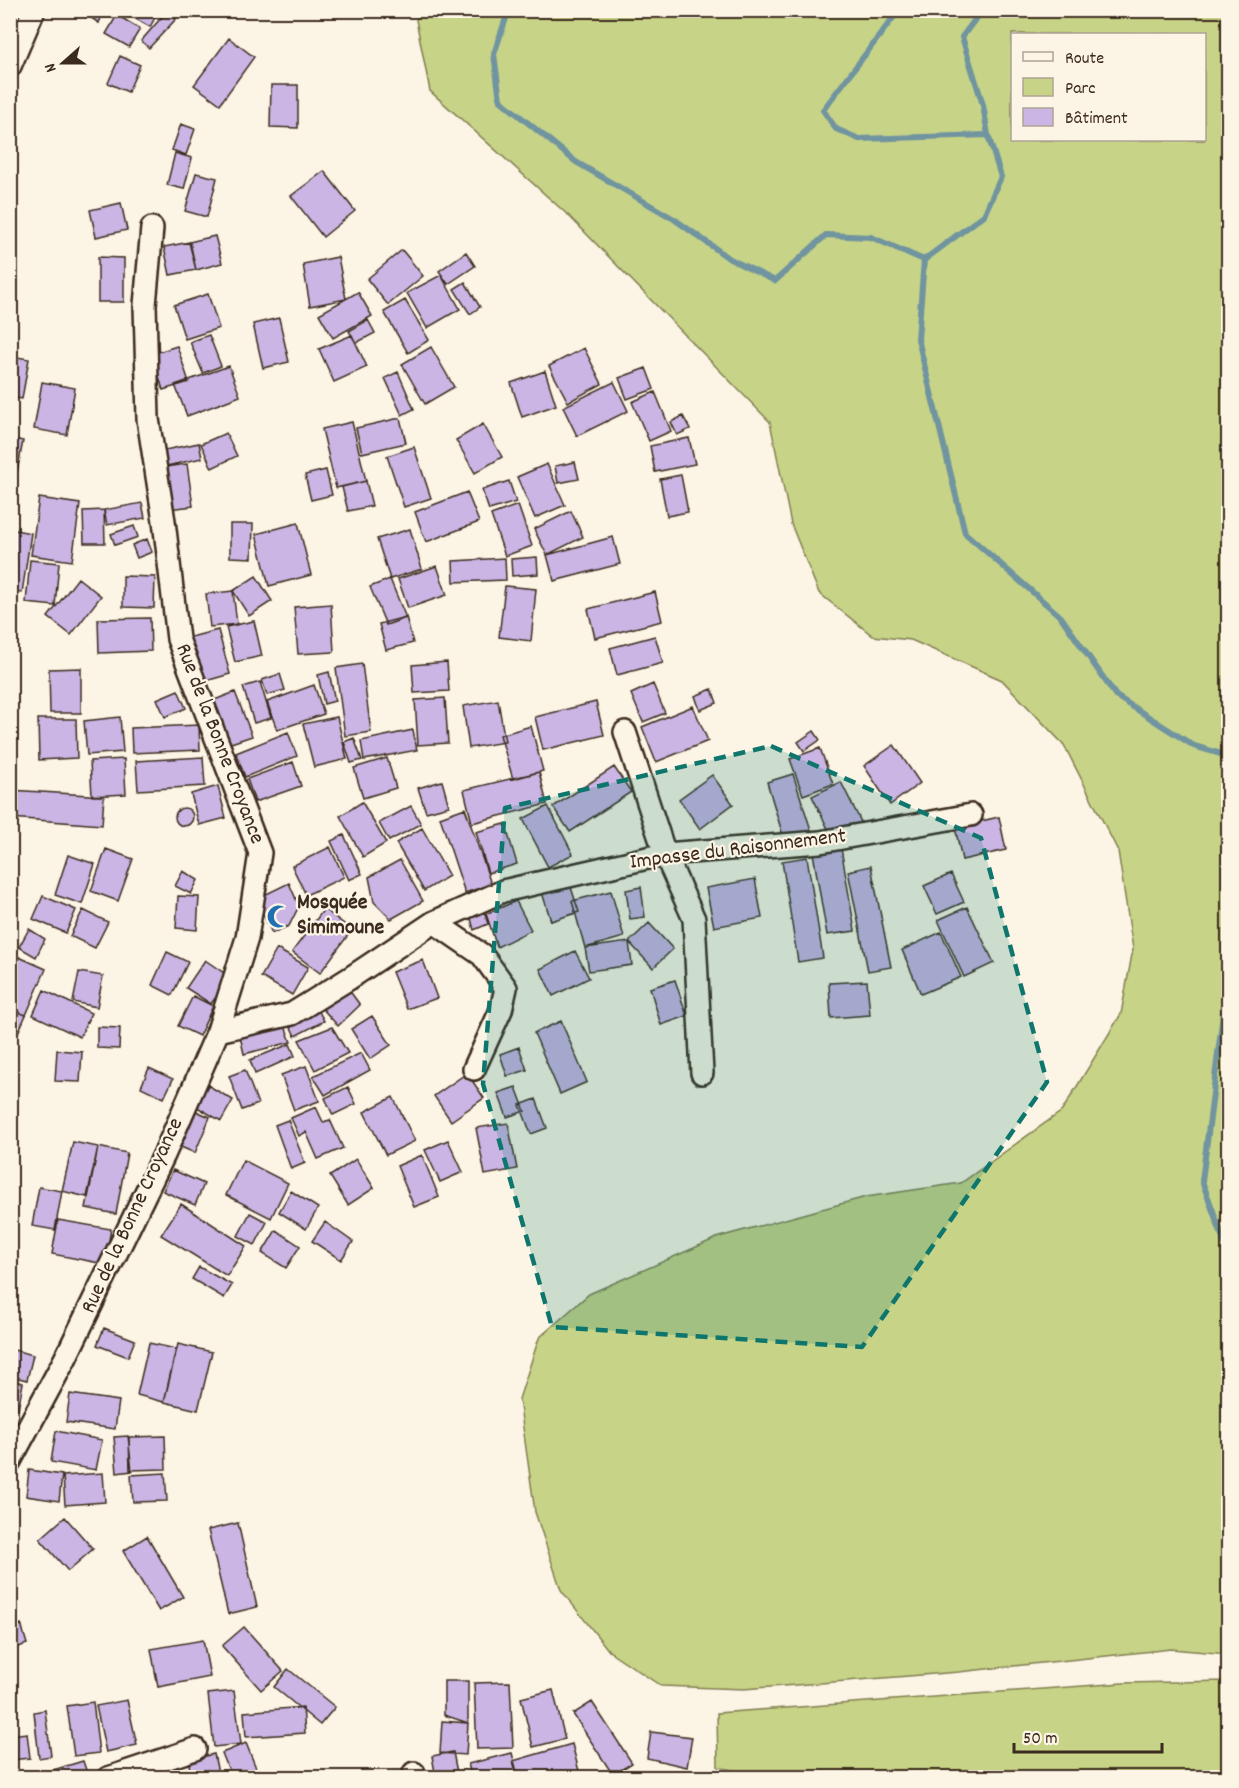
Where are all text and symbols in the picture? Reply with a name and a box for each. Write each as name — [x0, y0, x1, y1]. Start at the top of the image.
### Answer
north arrow — [33, 33, 93, 93]
legend — [1011, 33, 1206, 141]
text: Route — [1065, 47, 1104, 72]
text: N — [39, 60, 63, 75]
text: Parc — [1065, 77, 1096, 102]
text: Bâtiment — [1065, 107, 1128, 132]
street label: Rue de la Bonne Croyance — [166, 639, 272, 849]
street label: Impasse du Raisonnement — [628, 821, 848, 879]
place label: Mosquée Simimoune — [297, 888, 384, 944]
mosque icon: Mosquée Simimoune — [266, 903, 292, 929]
street label: Rue de la Bonne Croyance — [74, 1113, 192, 1319]
scale bar — [1014, 1716, 1162, 1754]
text: 50 m — [1023, 1727, 1058, 1752]

